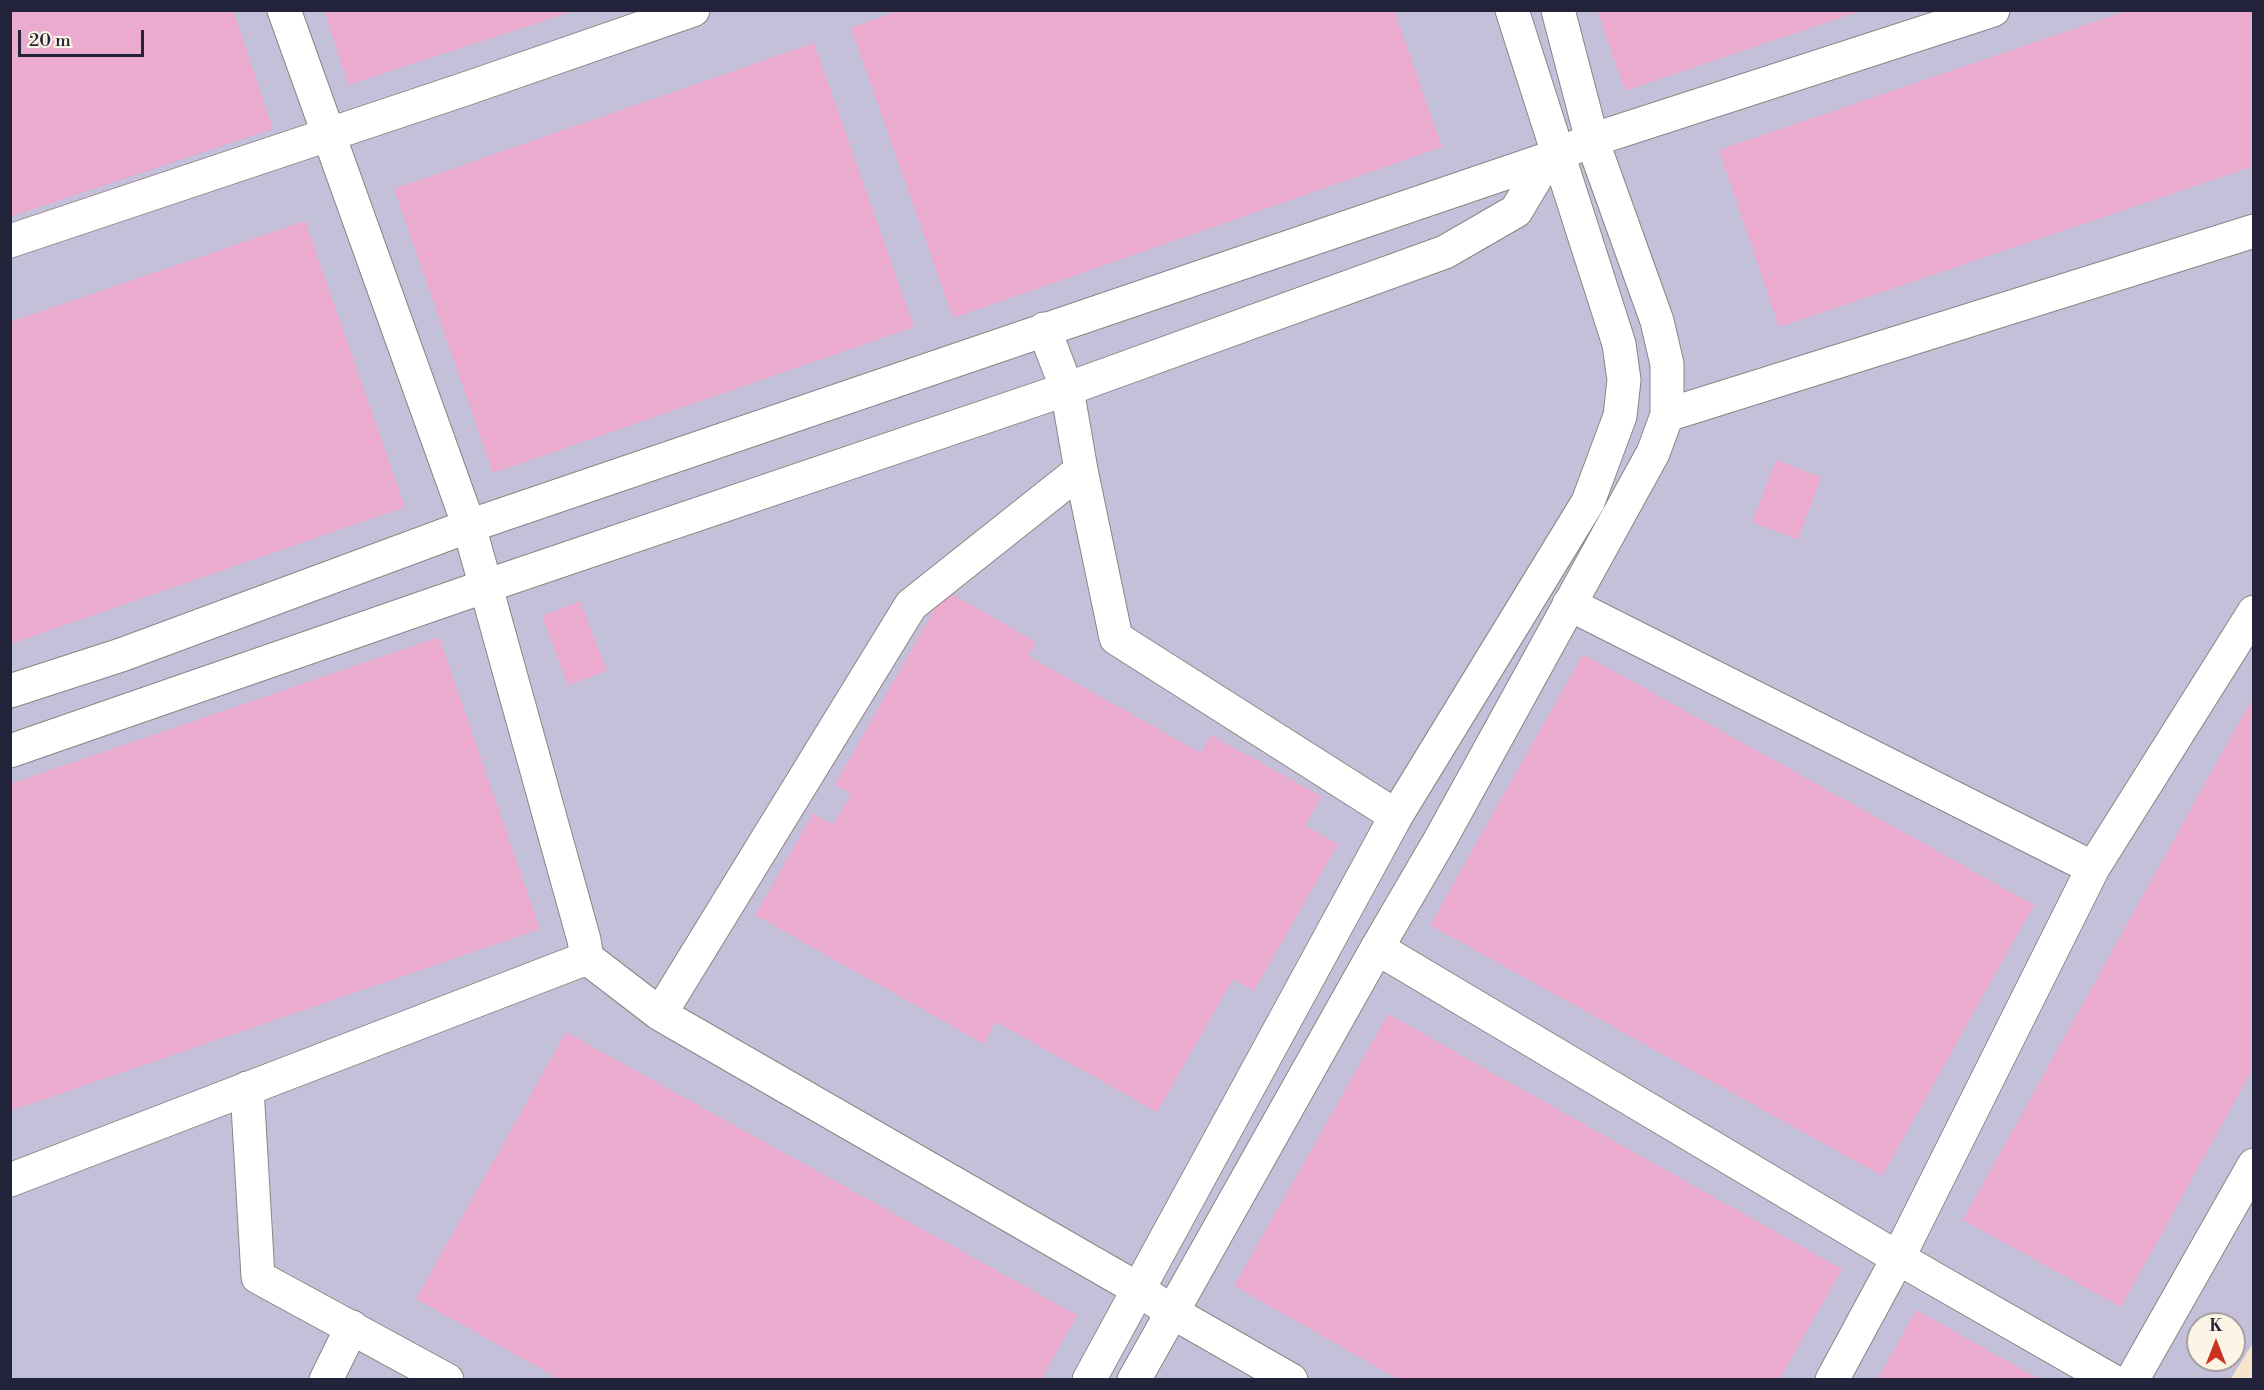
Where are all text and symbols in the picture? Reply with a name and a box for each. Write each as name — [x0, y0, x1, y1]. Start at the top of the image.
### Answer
scale bar — [21, 18, 147, 56]
text: 20 m — [29, 29, 71, 52]
north arrow — [2186, 1312, 2246, 1372]
text: K — [2210, 1316, 2222, 1336]

